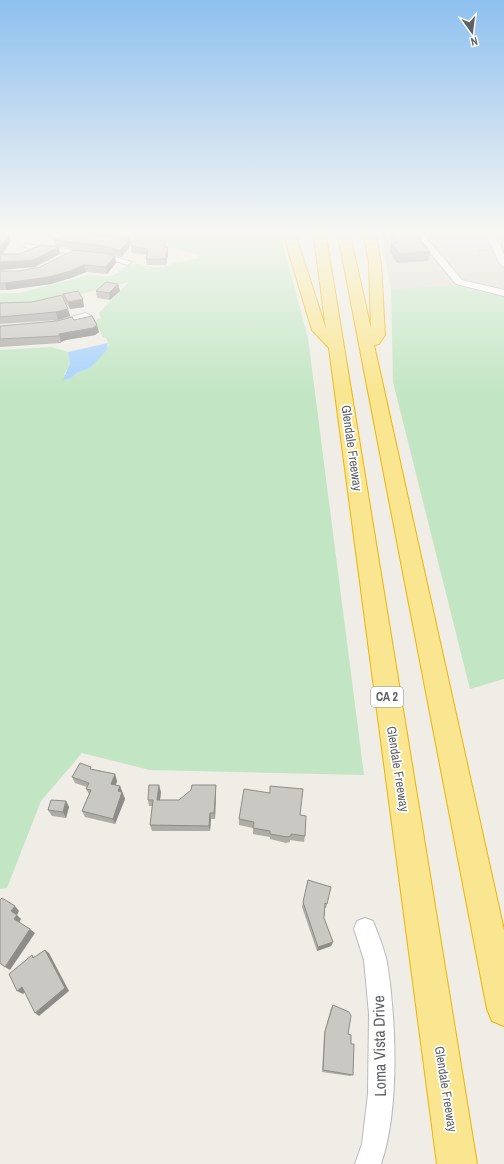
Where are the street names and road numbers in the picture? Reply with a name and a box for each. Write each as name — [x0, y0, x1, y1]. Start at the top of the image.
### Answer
street label: Glendale Freeway — [338, 404, 367, 493]
road number: CA 2 — [371, 687, 403, 707]
street label: Glendale Freeway — [383, 725, 413, 814]
street label: Loma Vista Drive — [367, 995, 391, 1097]
street label: Glendale Freeway — [431, 1045, 461, 1134]

